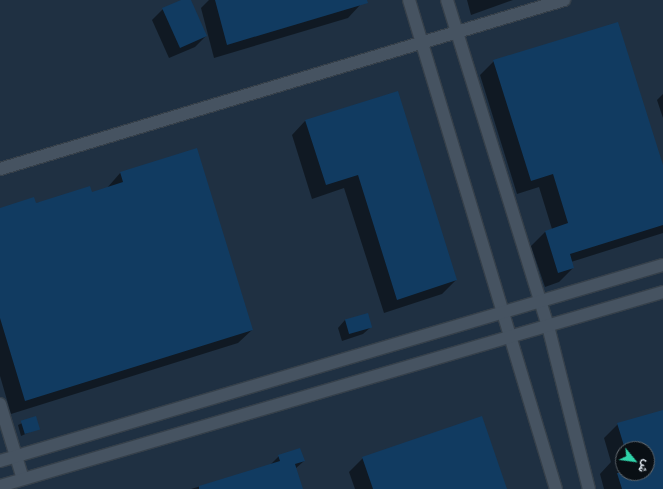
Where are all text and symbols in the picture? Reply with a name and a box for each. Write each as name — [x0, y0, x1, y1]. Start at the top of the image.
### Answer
north arrow — [615, 441, 655, 481]
text: ش — [636, 458, 654, 476]

